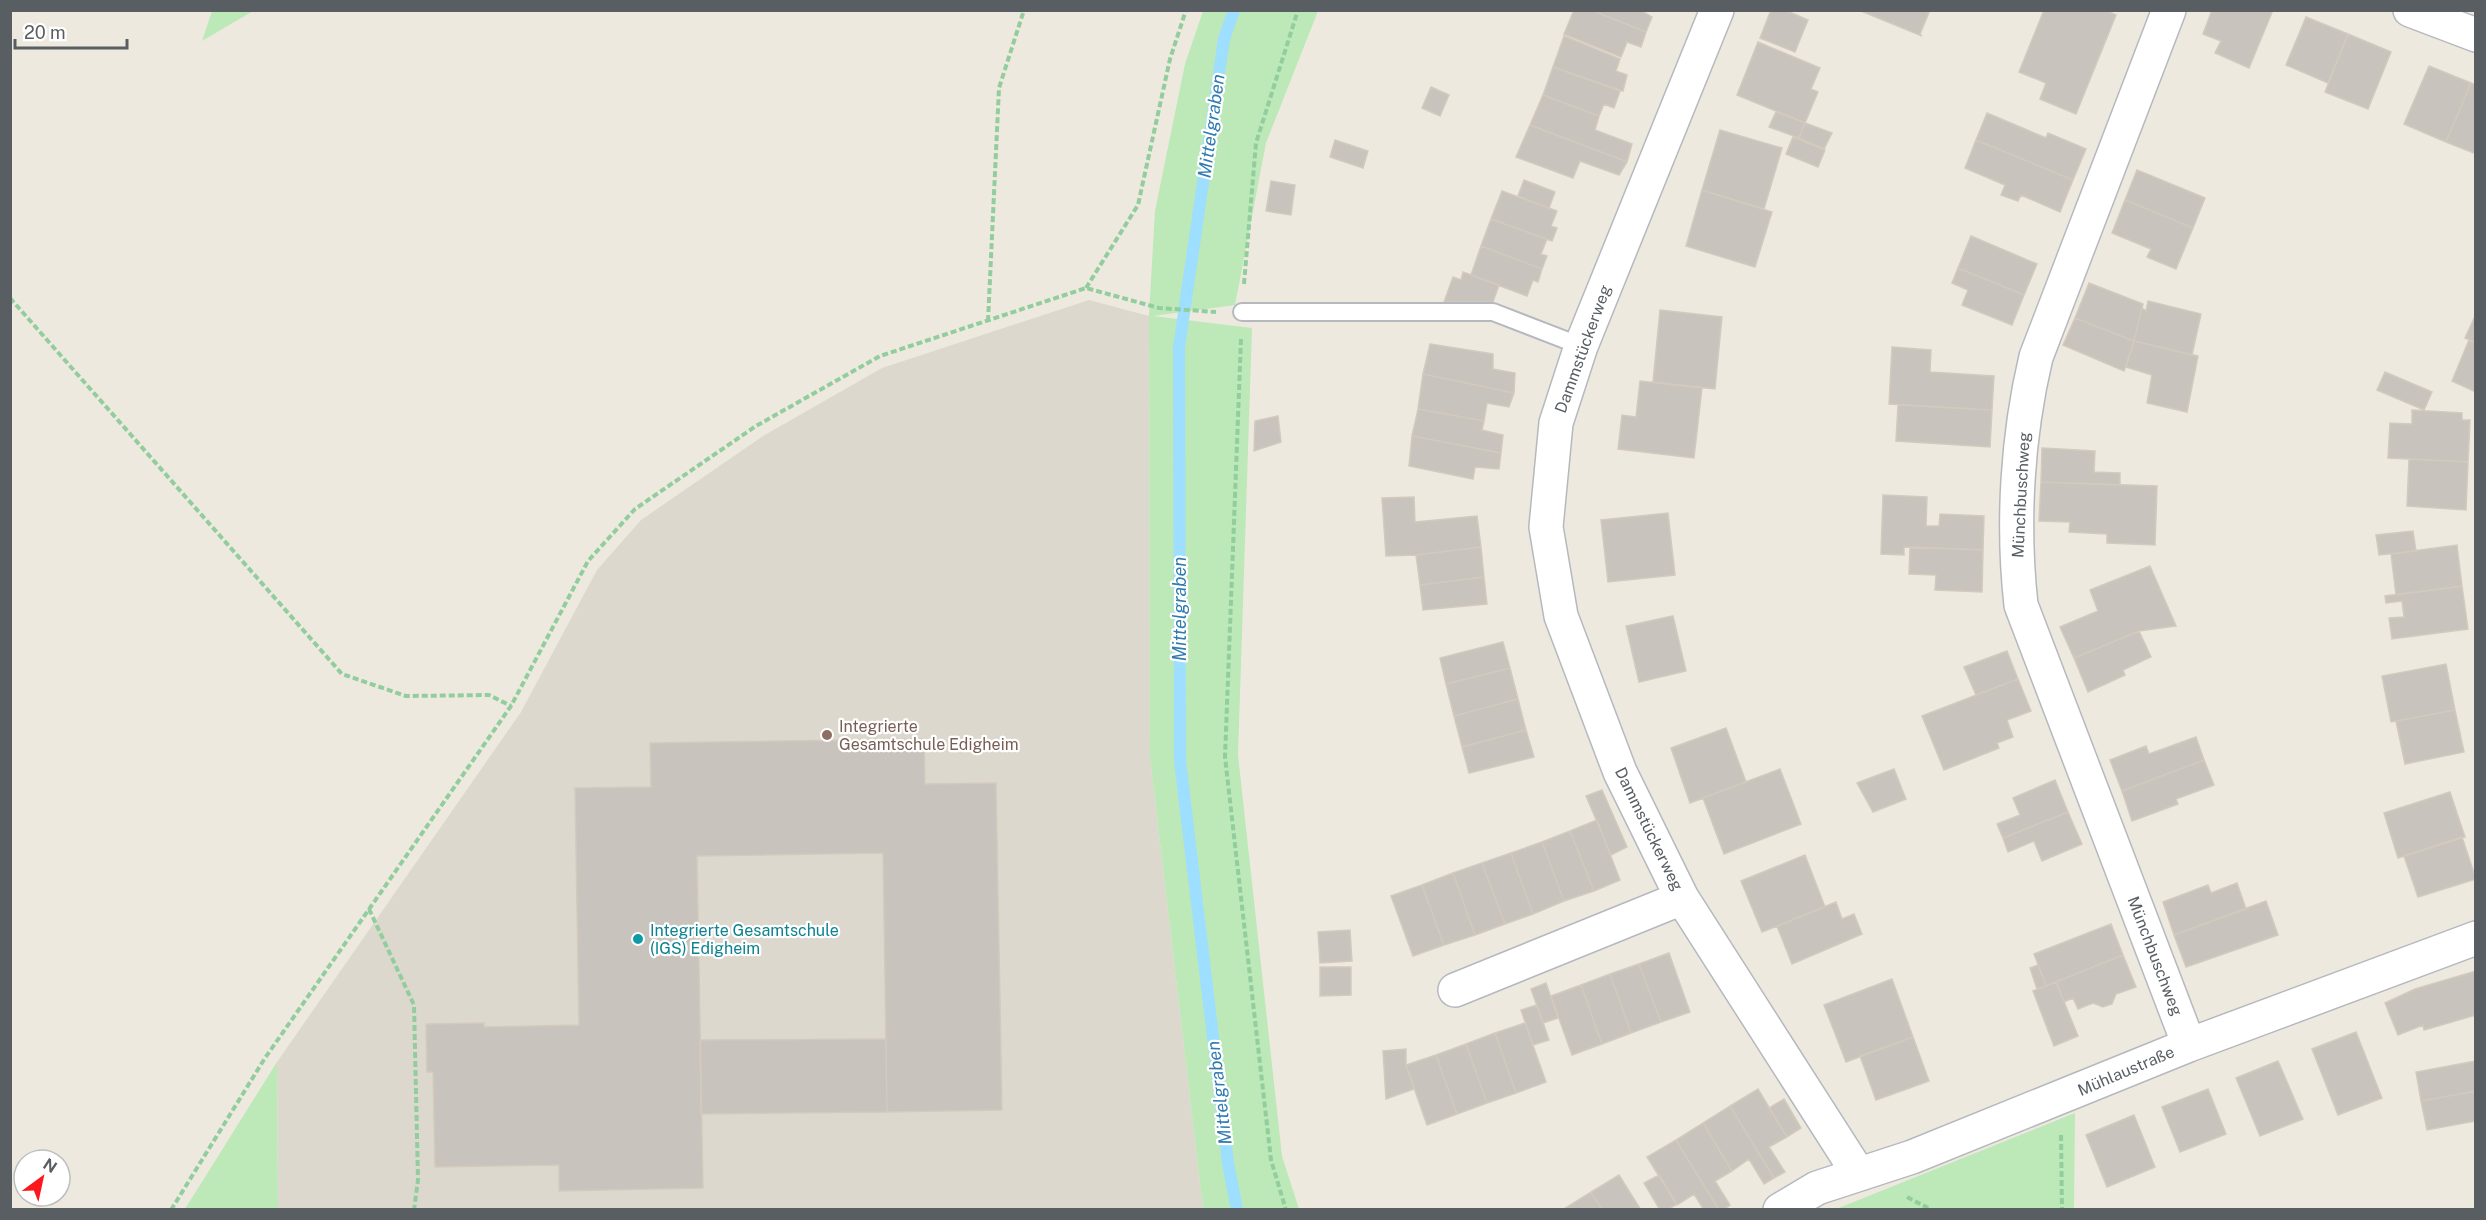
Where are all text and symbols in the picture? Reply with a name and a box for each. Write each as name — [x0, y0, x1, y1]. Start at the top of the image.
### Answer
scale bar — [15, 12, 128, 50]
text: 20 m — [24, 22, 66, 43]
water label: Mittelgraben — [1193, 73, 1229, 179]
street label: Dammstückerweg — [1551, 282, 1615, 416]
street label: Münchbuschweg — [2008, 431, 2034, 559]
water label: Mittelgraben — [1169, 557, 1190, 661]
place label: Integrierte Gesamtschule Edigheim — [839, 717, 1019, 754]
marker: Integrierte Gesamtschule Edigheim — [820, 728, 834, 742]
street label: Dammstückerweg — [1611, 764, 1687, 894]
street label: Münchbuschweg — [2123, 894, 2187, 1018]
place label: Integrierte Gesamtschule (IGS) Edigheim — [650, 921, 839, 958]
marker: Integrierte Gesamtschule (IGS) Edigheim — [631, 932, 645, 946]
water label: Mittelgraben — [1202, 1040, 1236, 1146]
street label: Mühlaustraße — [2075, 1042, 2177, 1100]
north arrow — [12, 1148, 72, 1208]
text: N — [39, 1154, 60, 1177]

